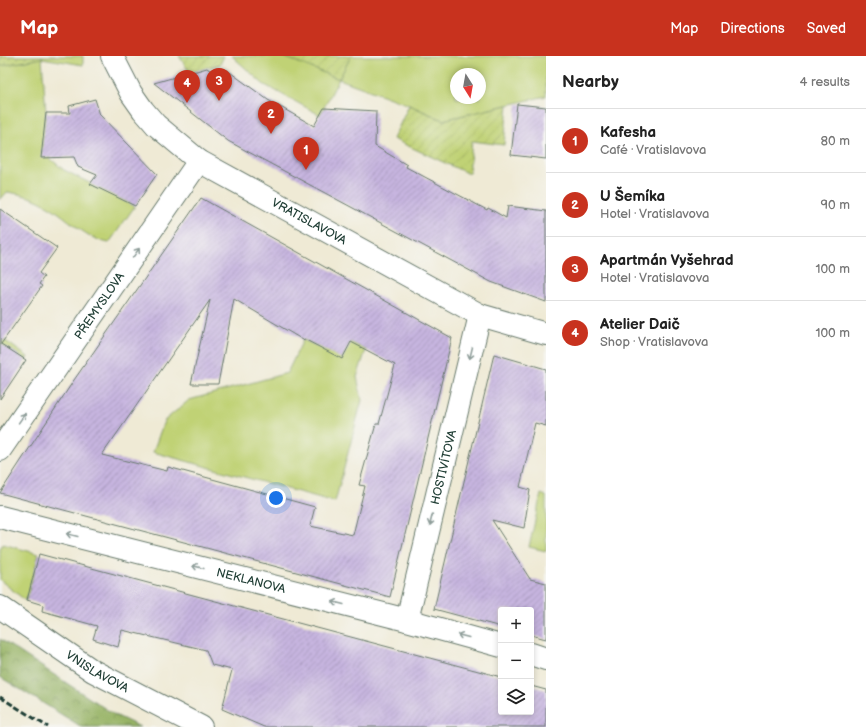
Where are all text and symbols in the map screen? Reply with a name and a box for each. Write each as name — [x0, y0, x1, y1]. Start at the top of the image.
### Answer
text: Map — [20, 17, 58, 40]
text: Map — [670, 20, 698, 37]
text: Directions — [720, 20, 785, 37]
text: Saved — [807, 20, 846, 37]
pin: 3 — [206, 68, 232, 101]
north arrow — [450, 68, 486, 104]
pin: 4 — [174, 70, 200, 103]
text: Nearby — [562, 72, 619, 92]
text: 4 results — [800, 74, 850, 90]
pin: 2 — [258, 101, 284, 134]
text: Kafesha — [600, 123, 656, 142]
text: 1 — [572, 133, 578, 149]
text: 80 m — [821, 133, 850, 149]
pin: 1 — [293, 137, 319, 170]
text: Café · Vratislavova — [600, 142, 706, 158]
text: U Šemíka — [600, 187, 665, 206]
street label: VRATISLAVOVA — [269, 195, 350, 249]
text: 2 — [571, 197, 579, 213]
text: 90 m — [821, 197, 850, 213]
text: Hotel · Vratislavova — [600, 206, 709, 222]
one-way arrow — [132, 248, 140, 259]
text: Apartmán Vyšehrad — [600, 251, 734, 270]
text: 3 — [571, 261, 579, 277]
text: 100 m — [815, 261, 850, 277]
street label: PŘEMYSLOVA — [71, 269, 128, 342]
text: Hotel · Vratislavova — [600, 270, 709, 286]
text: Atelier Daič — [600, 315, 680, 334]
text: 4 — [571, 325, 579, 341]
text: 100 m — [815, 325, 850, 341]
text: Shop · Vratislavova — [600, 334, 708, 350]
one-way arrow — [467, 346, 474, 359]
one-way arrow — [18, 413, 26, 424]
street label: HOSTIVÍTOVA — [428, 428, 460, 506]
your location — [266, 488, 286, 508]
one-way arrow — [426, 513, 434, 526]
one-way arrow — [66, 531, 79, 539]
one-way arrow — [192, 563, 205, 571]
street label: NEKLANOVA — [215, 565, 288, 597]
one-way arrow — [331, 599, 344, 606]
map controls — [498, 607, 534, 715]
button: + — [498, 607, 534, 643]
one-way arrow — [457, 632, 470, 639]
button: − — [498, 643, 534, 679]
street label: VNISLAVOVA — [63, 648, 132, 697]
button: layers — [498, 679, 534, 715]

